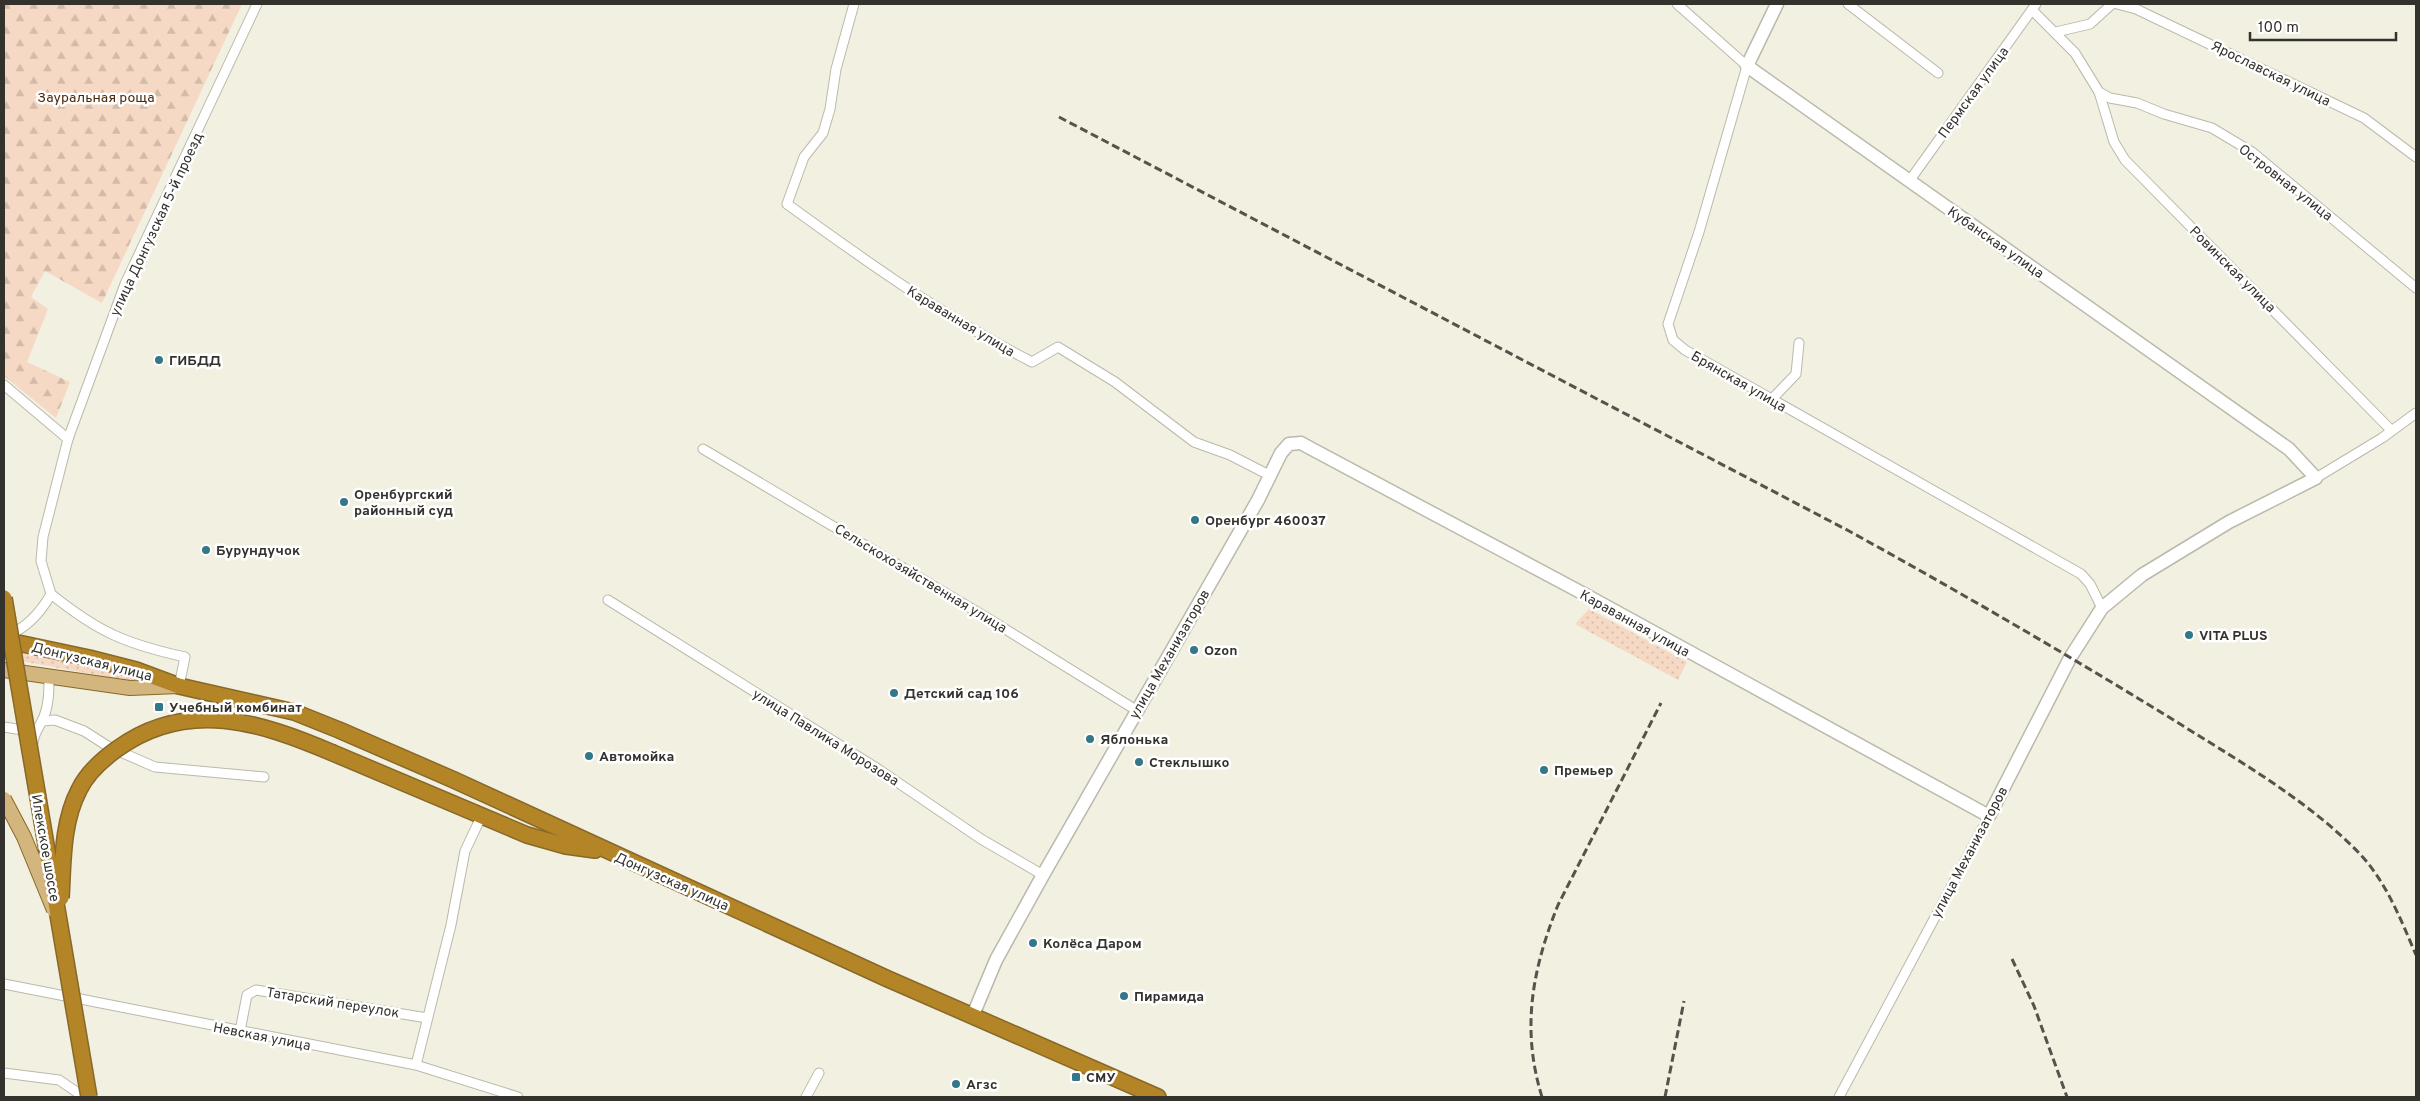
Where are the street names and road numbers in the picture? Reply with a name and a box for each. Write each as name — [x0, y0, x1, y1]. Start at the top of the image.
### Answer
street label: Ярославская улица — [2208, 38, 2333, 111]
street label: Пермская улица — [1935, 44, 2013, 142]
street label: улица Донгузская 5-й проезд — [107, 130, 208, 319]
street label: Островная улица — [2235, 141, 2335, 225]
street label: Кубанская улица — [1944, 204, 2047, 283]
street label: Ровинская улица — [2185, 223, 2279, 317]
street label: Караванная улица — [903, 283, 1017, 361]
street label: Брянская улица — [1688, 348, 1789, 416]
street label: Сельскохозяйственная улица — [831, 521, 1010, 638]
street label: улица Механизаторов — [1126, 587, 1214, 722]
street label: Караванная улица — [1576, 587, 1692, 662]
street label: Донгузская улица — [30, 639, 154, 686]
street label: улица Павлика Морозова — [749, 686, 902, 790]
street label: улица Механизаторов — [1928, 784, 2012, 921]
street label: Илекское шоссе — [27, 793, 62, 903]
street label: Донгузская улица — [612, 850, 731, 915]
street label: Татарский переулок — [265, 985, 401, 1022]
street label: Невская улица — [211, 1020, 312, 1055]

